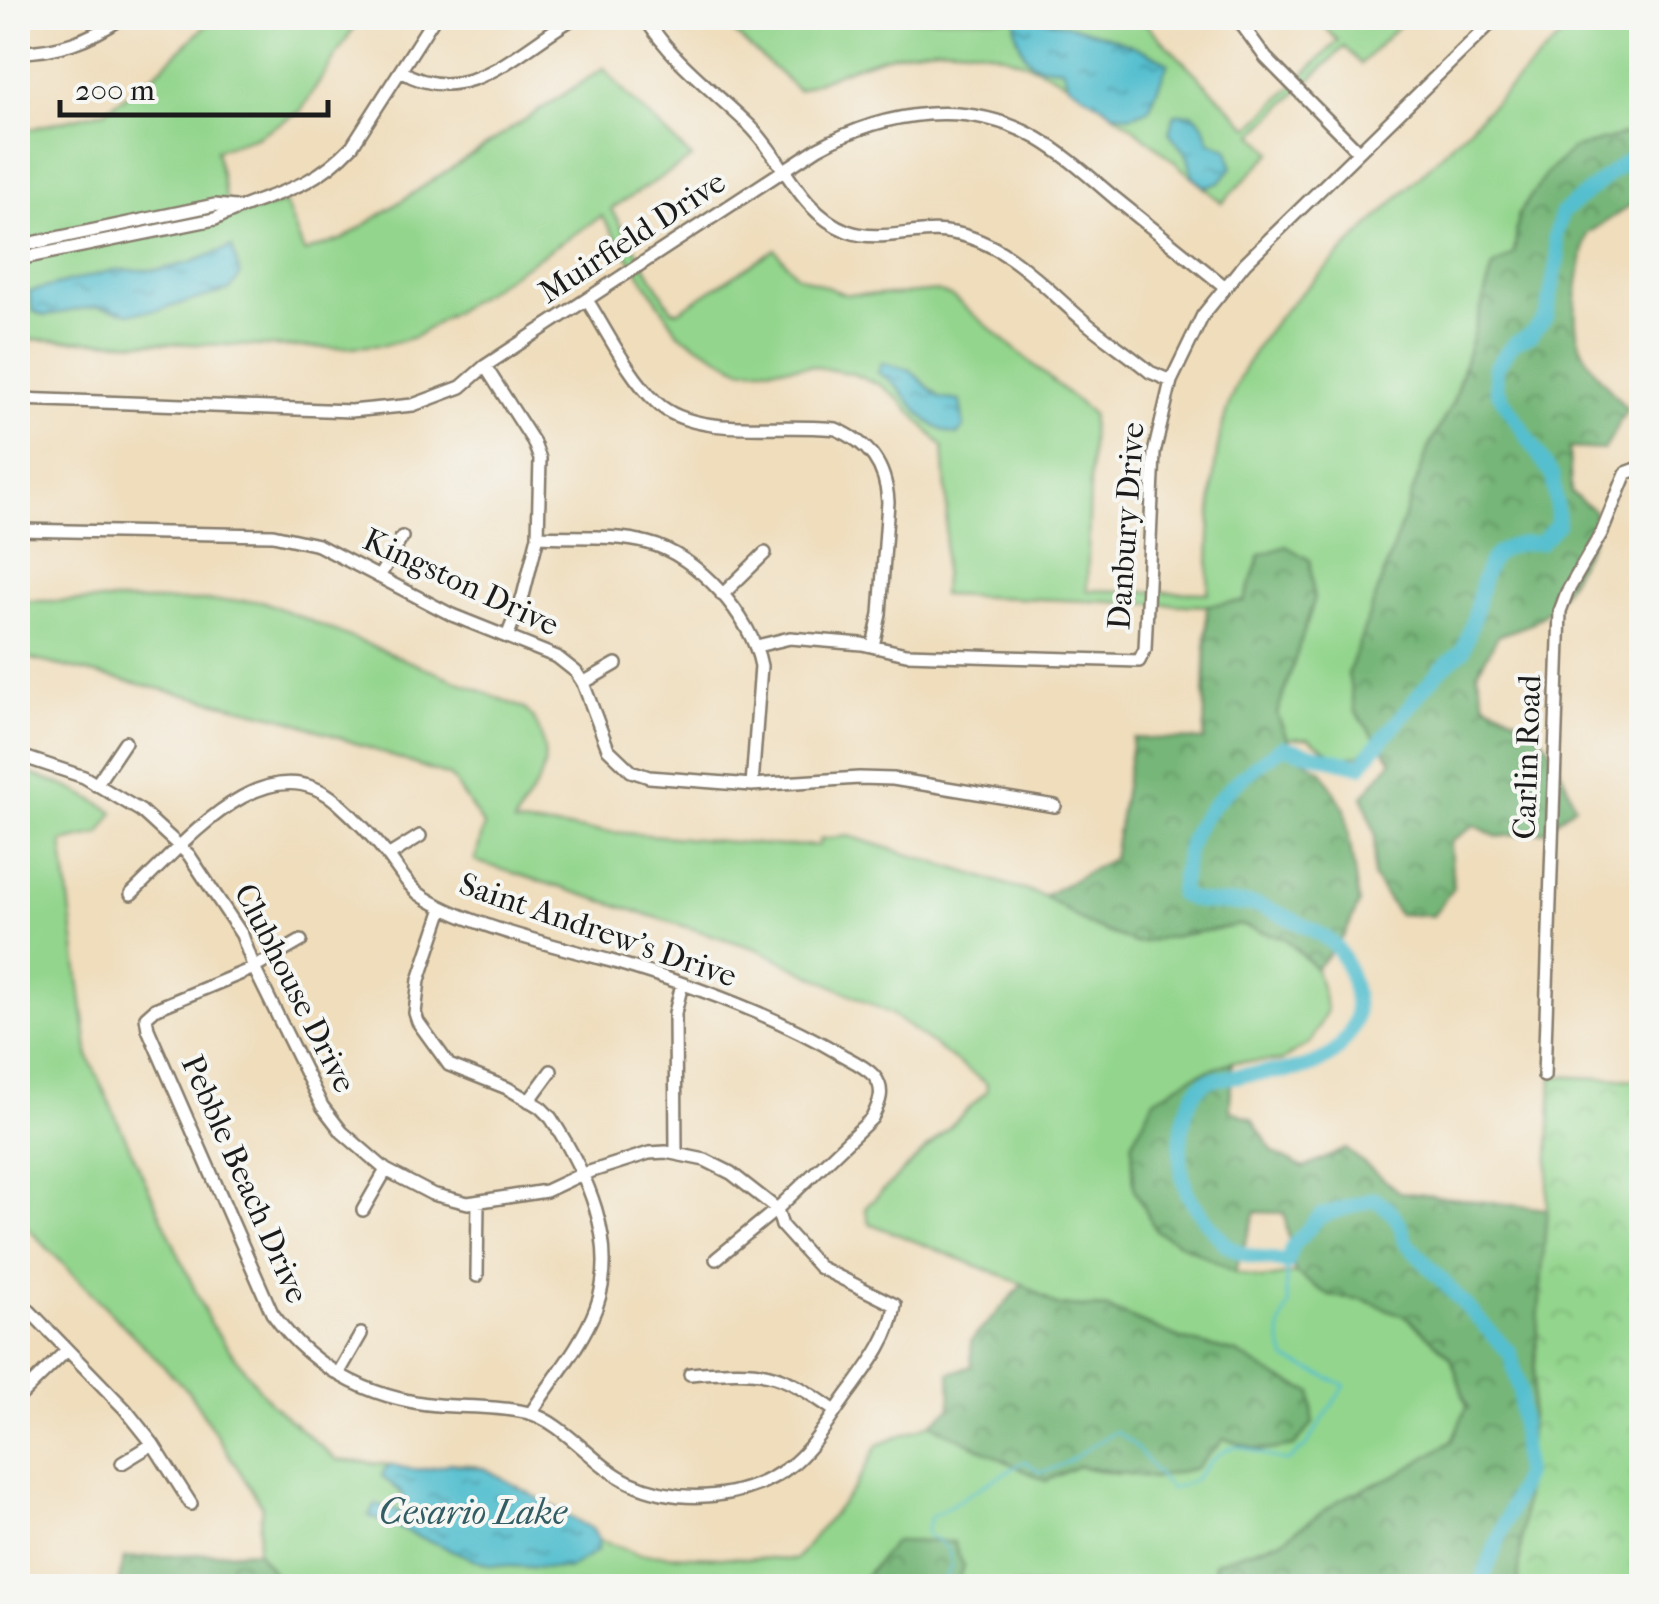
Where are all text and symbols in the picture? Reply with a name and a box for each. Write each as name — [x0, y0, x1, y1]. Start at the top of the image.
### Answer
scale bar — [60, 55, 328, 117]
text: 200 m — [75, 73, 155, 108]
street label: Muirfield Drive — [532, 163, 732, 311]
street label: Danbury Drive — [1100, 421, 1152, 631]
street label: Kingston Drive — [357, 521, 565, 643]
street label: Carlin Road — [1506, 673, 1548, 840]
street label: Saint Andrew's Drive — [455, 865, 742, 995]
street label: Clubhouse Drive — [226, 878, 364, 1099]
street label: Pebble Beach Drive — [174, 1049, 316, 1309]
water label: Cesario Lake — [379, 1492, 568, 1533]

